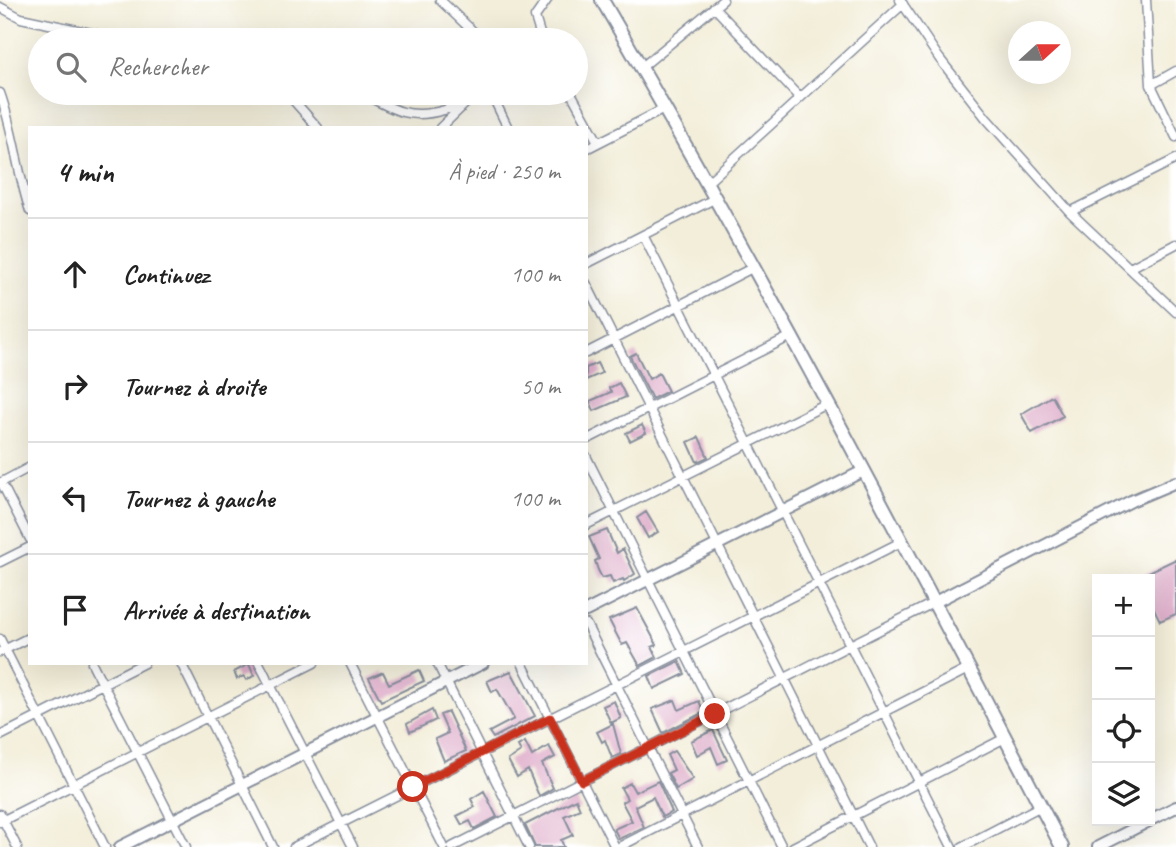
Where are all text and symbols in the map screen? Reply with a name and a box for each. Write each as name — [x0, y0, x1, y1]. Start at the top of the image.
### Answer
north arrow — [1008, 21, 1071, 84]
search box — [28, 28, 588, 105]
icon: search — [52, 48, 90, 86]
text: Rechercher — [108, 50, 208, 83]
text: 4 min — [56, 153, 113, 191]
text: À pied · 250 m — [448, 157, 560, 186]
icon: ahead — [56, 255, 94, 293]
text: Continuez — [123, 258, 209, 291]
text: 100 m — [511, 260, 560, 289]
icon: right — [56, 367, 94, 405]
text: Tournez à droite — [123, 370, 265, 403]
text: 50 m — [521, 372, 560, 401]
icon: left — [56, 479, 94, 517]
text: Tournez à gauche — [123, 482, 274, 515]
text: 100 m — [511, 484, 560, 513]
map controls — [1092, 574, 1155, 826]
button: + — [1092, 574, 1155, 637]
icon: arrive — [56, 591, 94, 629]
text: Arrivée à destination — [123, 594, 309, 627]
button: − — [1092, 637, 1155, 700]
route end — [699, 698, 730, 729]
button: locate — [1092, 700, 1155, 763]
button: layers — [1092, 763, 1155, 826]
route start — [397, 771, 428, 802]

